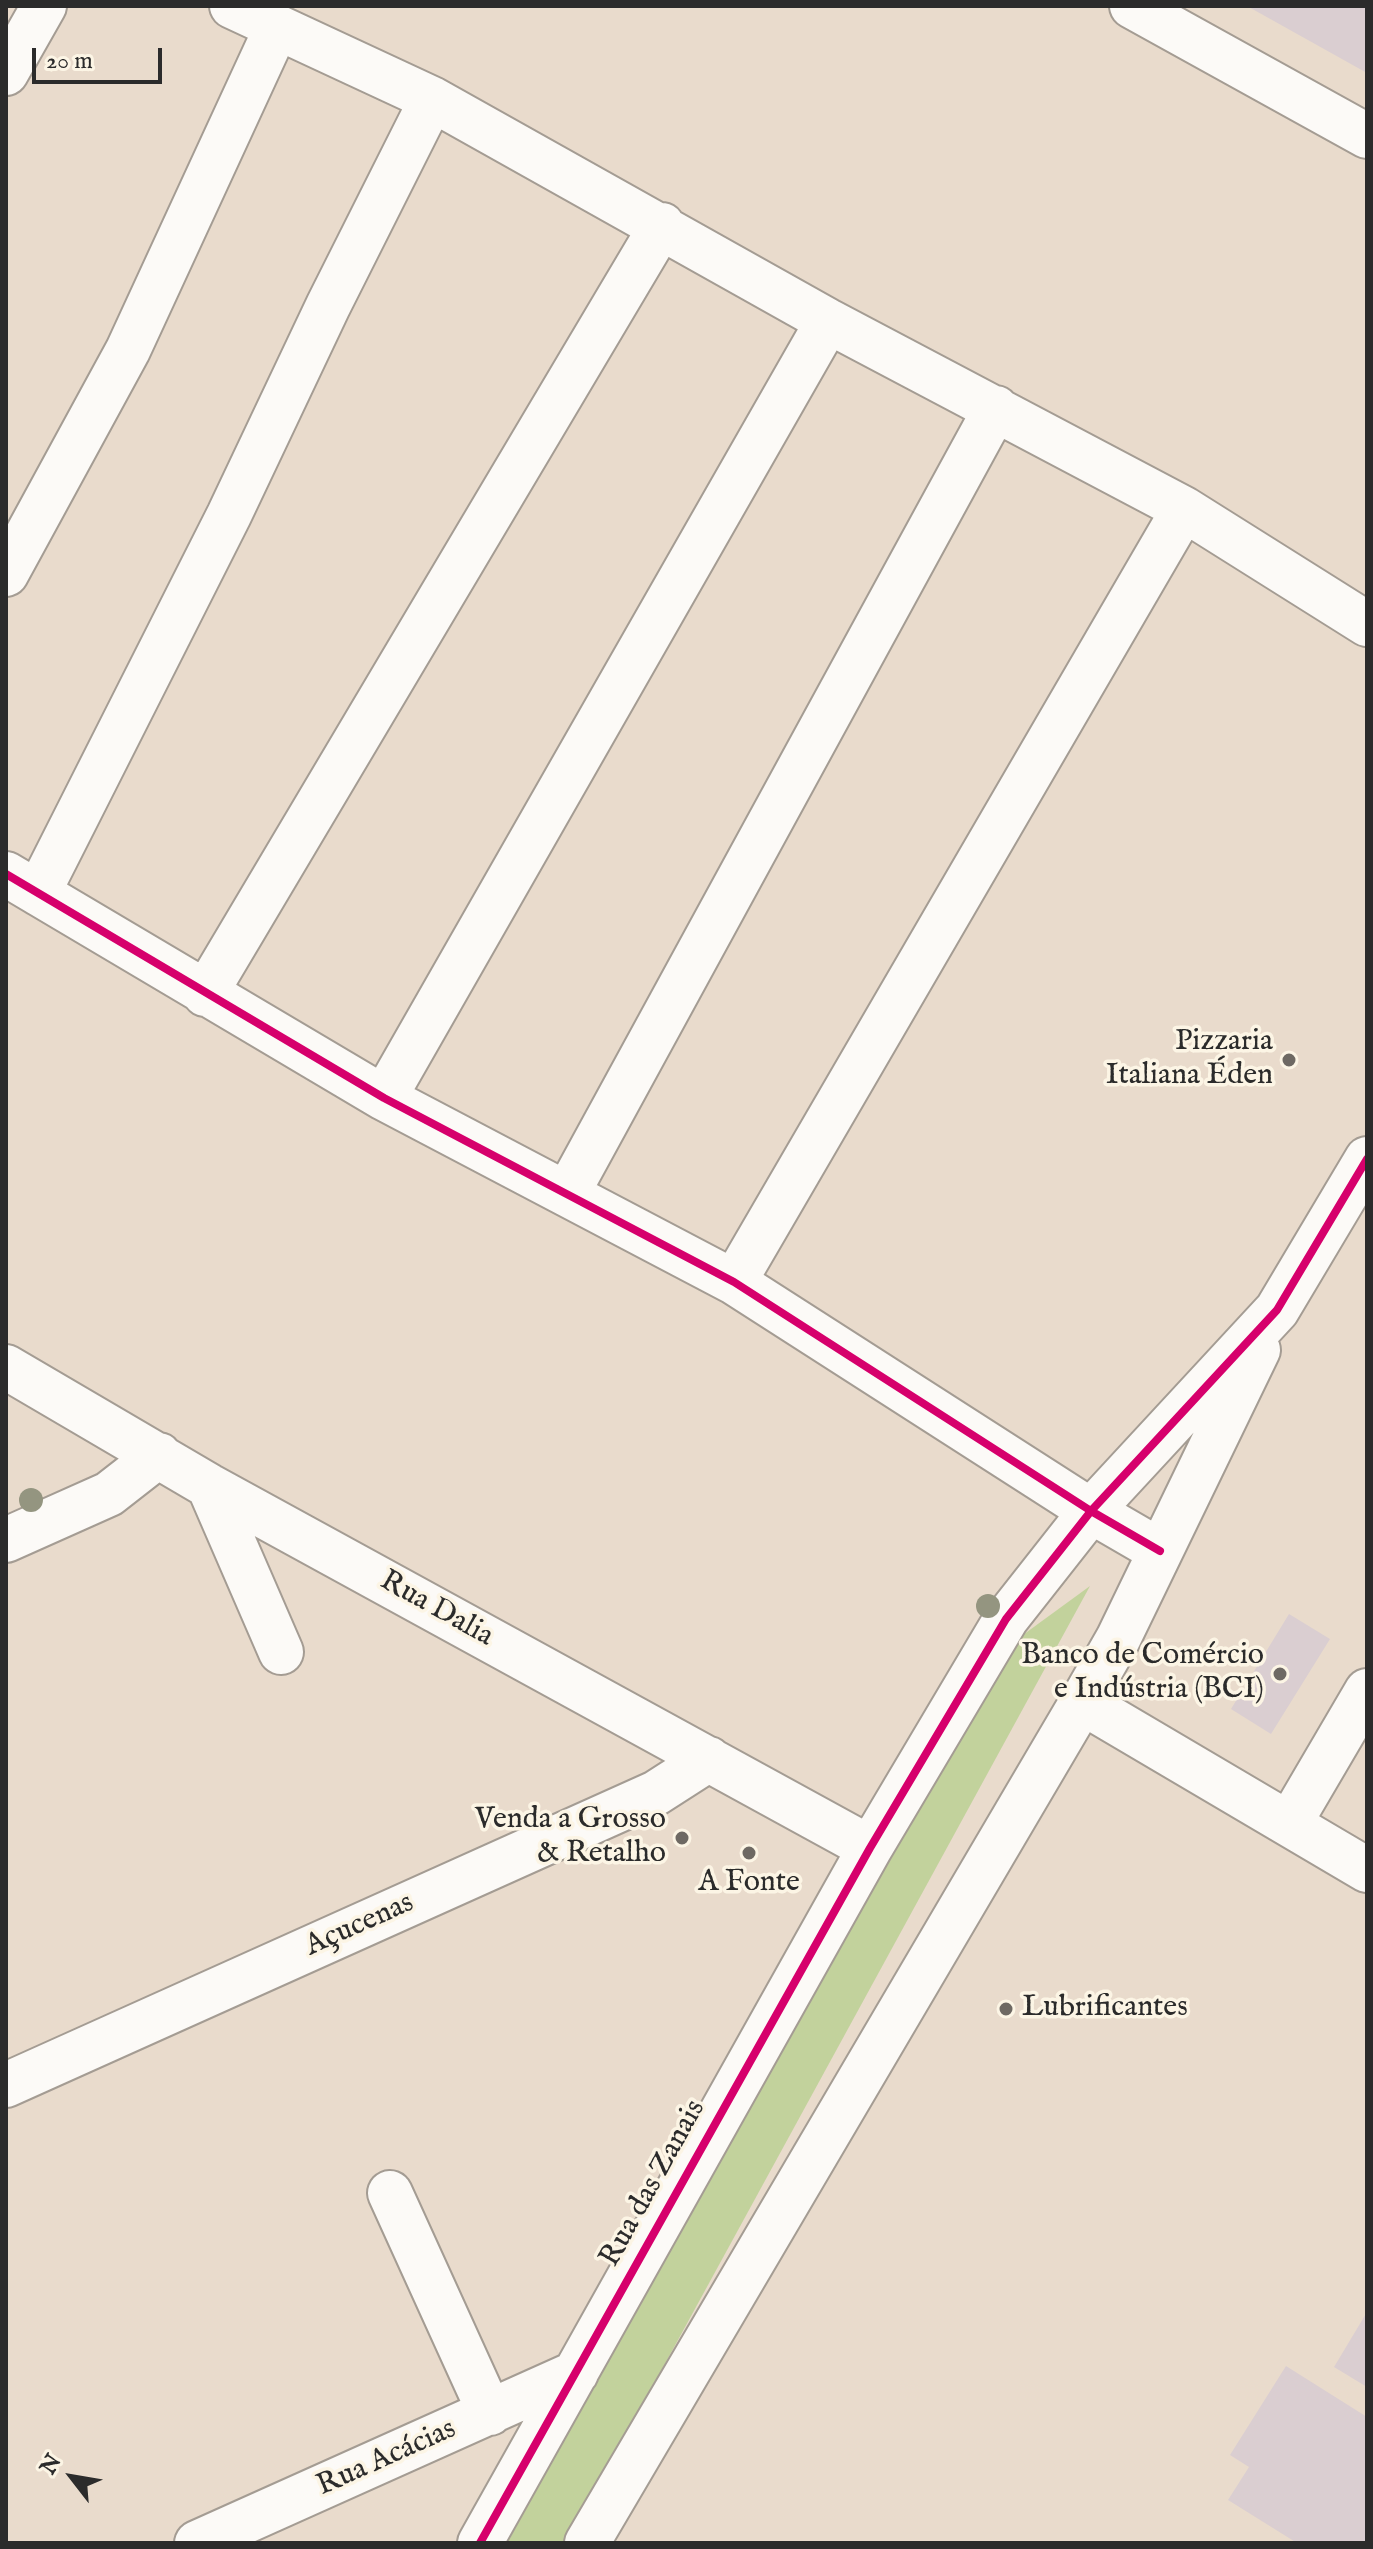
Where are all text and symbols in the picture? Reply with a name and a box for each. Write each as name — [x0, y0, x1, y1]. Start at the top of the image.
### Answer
scale bar — [36, 32, 166, 82]
text: 20 m — [46, 46, 93, 77]
place label: Pizzaria Italiana Éden — [1106, 1025, 1273, 1096]
marker: Pizzaria Italiana Éden — [1280, 1051, 1298, 1069]
street label: Rua Dalia — [373, 1564, 499, 1656]
place label: Banco de Comércio e Indústria (BCI) — [1021, 1639, 1264, 1710]
marker: Banco de Comércio e Indústria (BCI) — [1271, 1665, 1289, 1683]
place label: Venda a Grosso & Retalho — [475, 1803, 666, 1874]
marker: Venda a Grosso & Retalho — [673, 1829, 691, 1847]
marker: A Fonte — [740, 1844, 758, 1862]
place label: A Fonte — [698, 1866, 800, 1902]
street label: Açucenas — [300, 1886, 420, 1966]
place label: Lubrificantes — [1022, 1991, 1188, 2027]
marker: Lubrificantes — [997, 2000, 1015, 2018]
street label: Rua das Zanais — [593, 2094, 715, 2274]
street label: Rua Acácias — [312, 2412, 462, 2506]
north arrow — [32, 2437, 112, 2517]
text: N — [35, 2449, 68, 2480]

